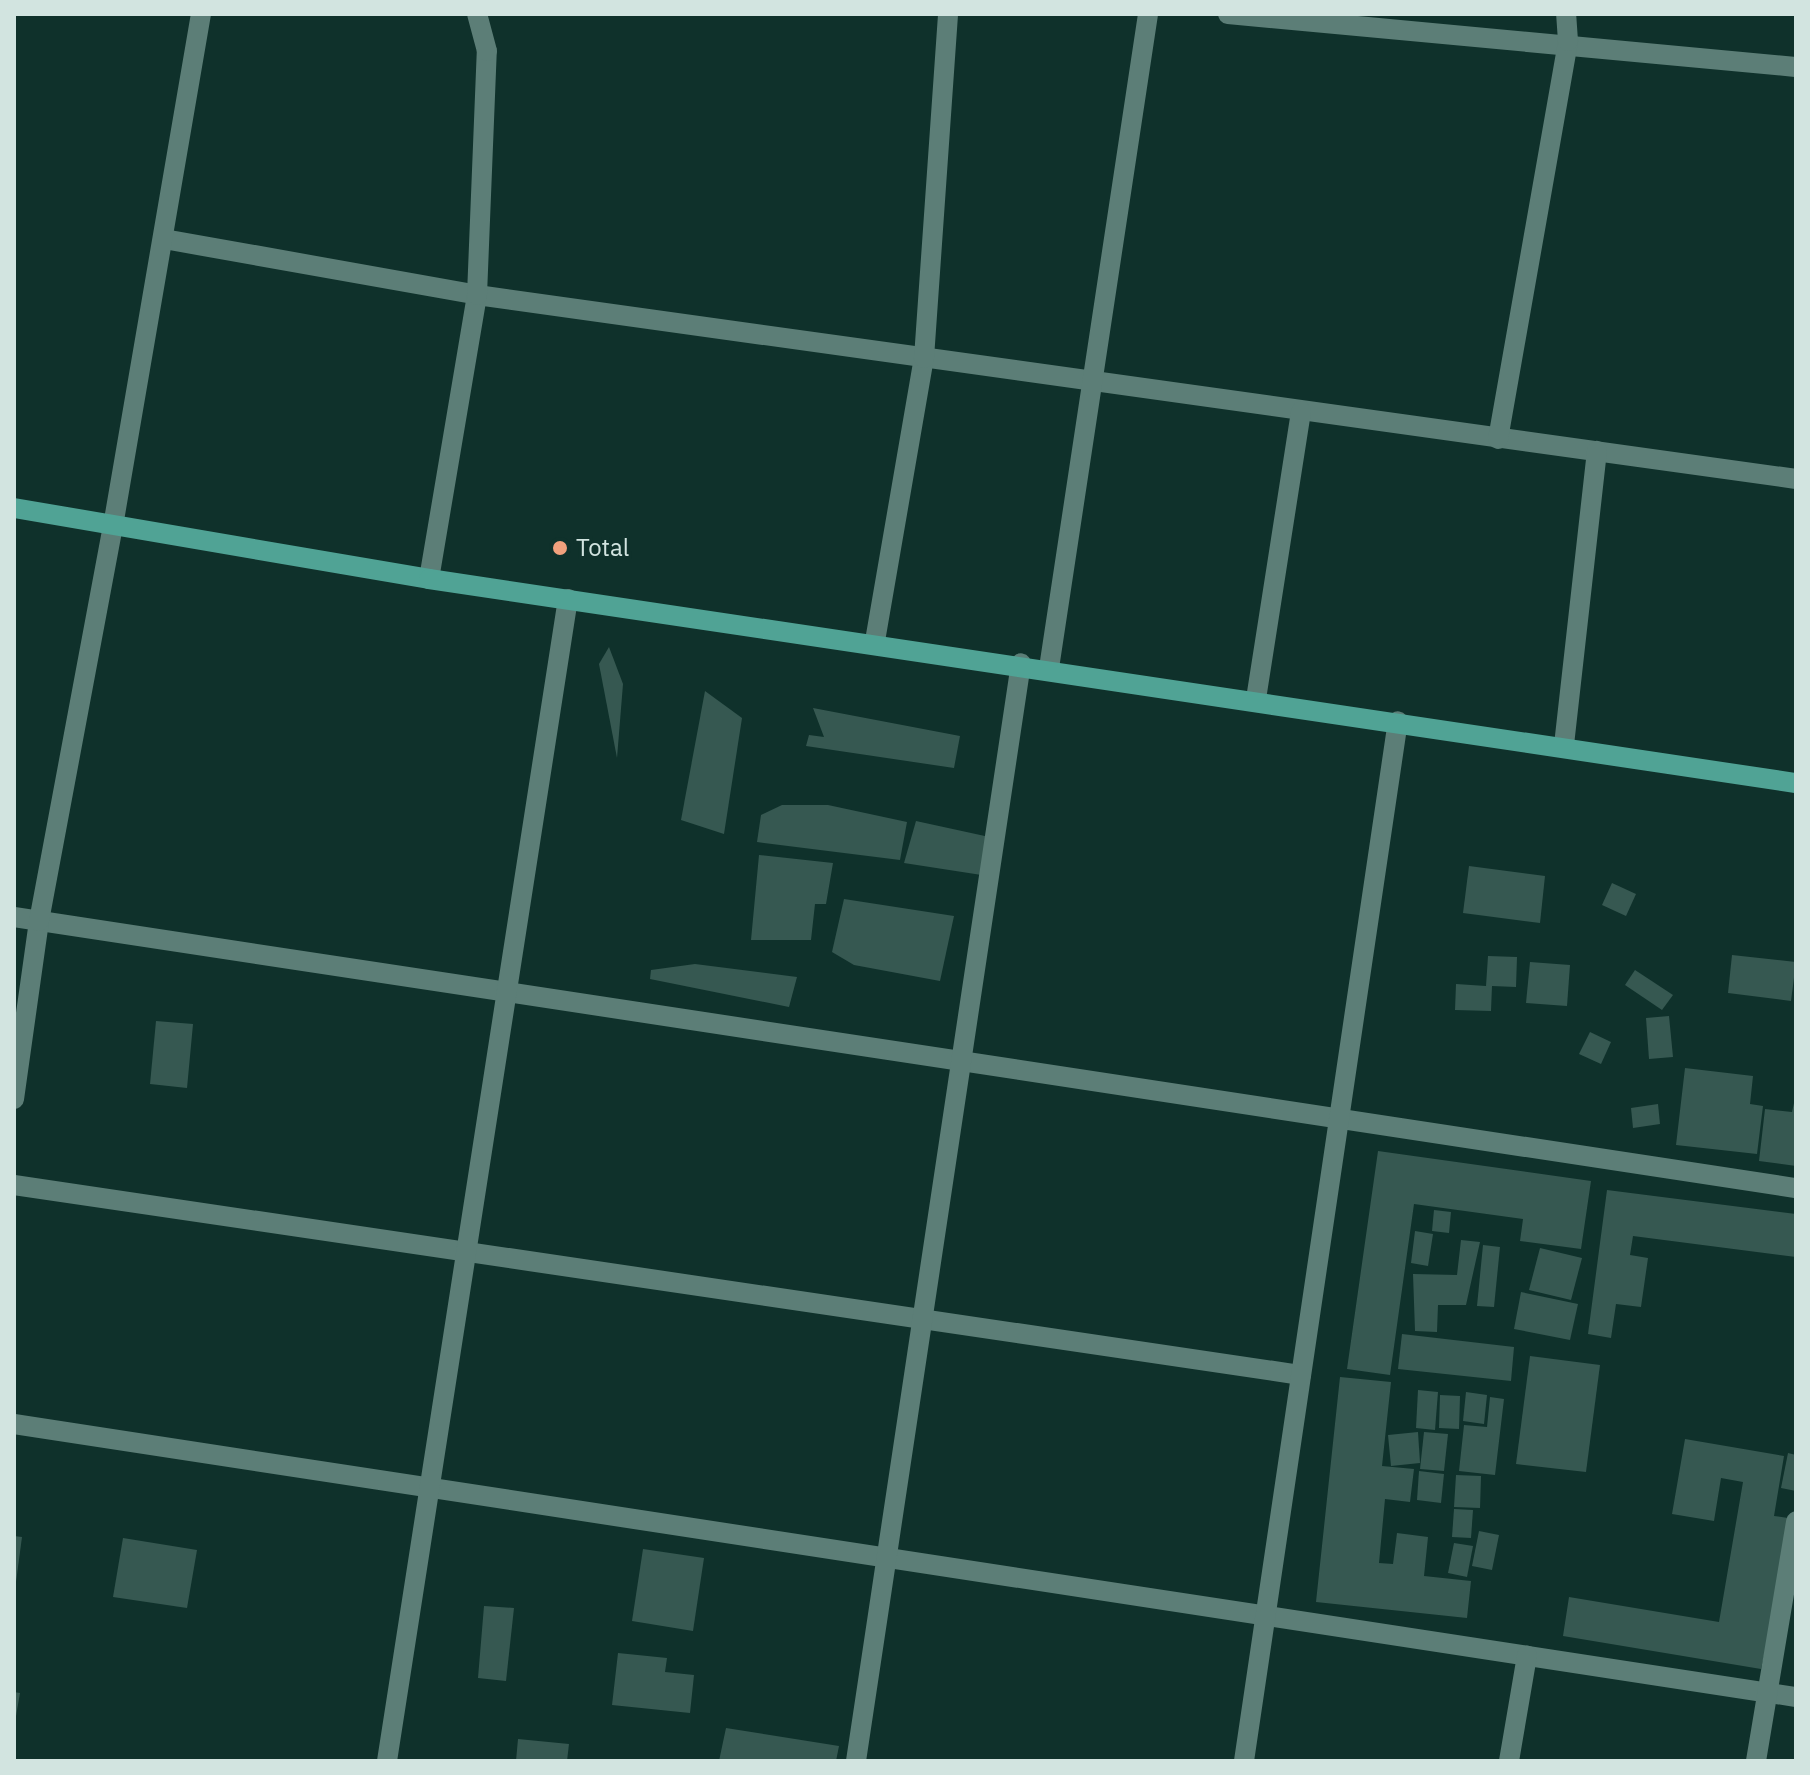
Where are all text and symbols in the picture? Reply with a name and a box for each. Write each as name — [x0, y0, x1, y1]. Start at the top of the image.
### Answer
place label: Total — [576, 534, 629, 562]
marker: Total — [551, 539, 569, 557]

